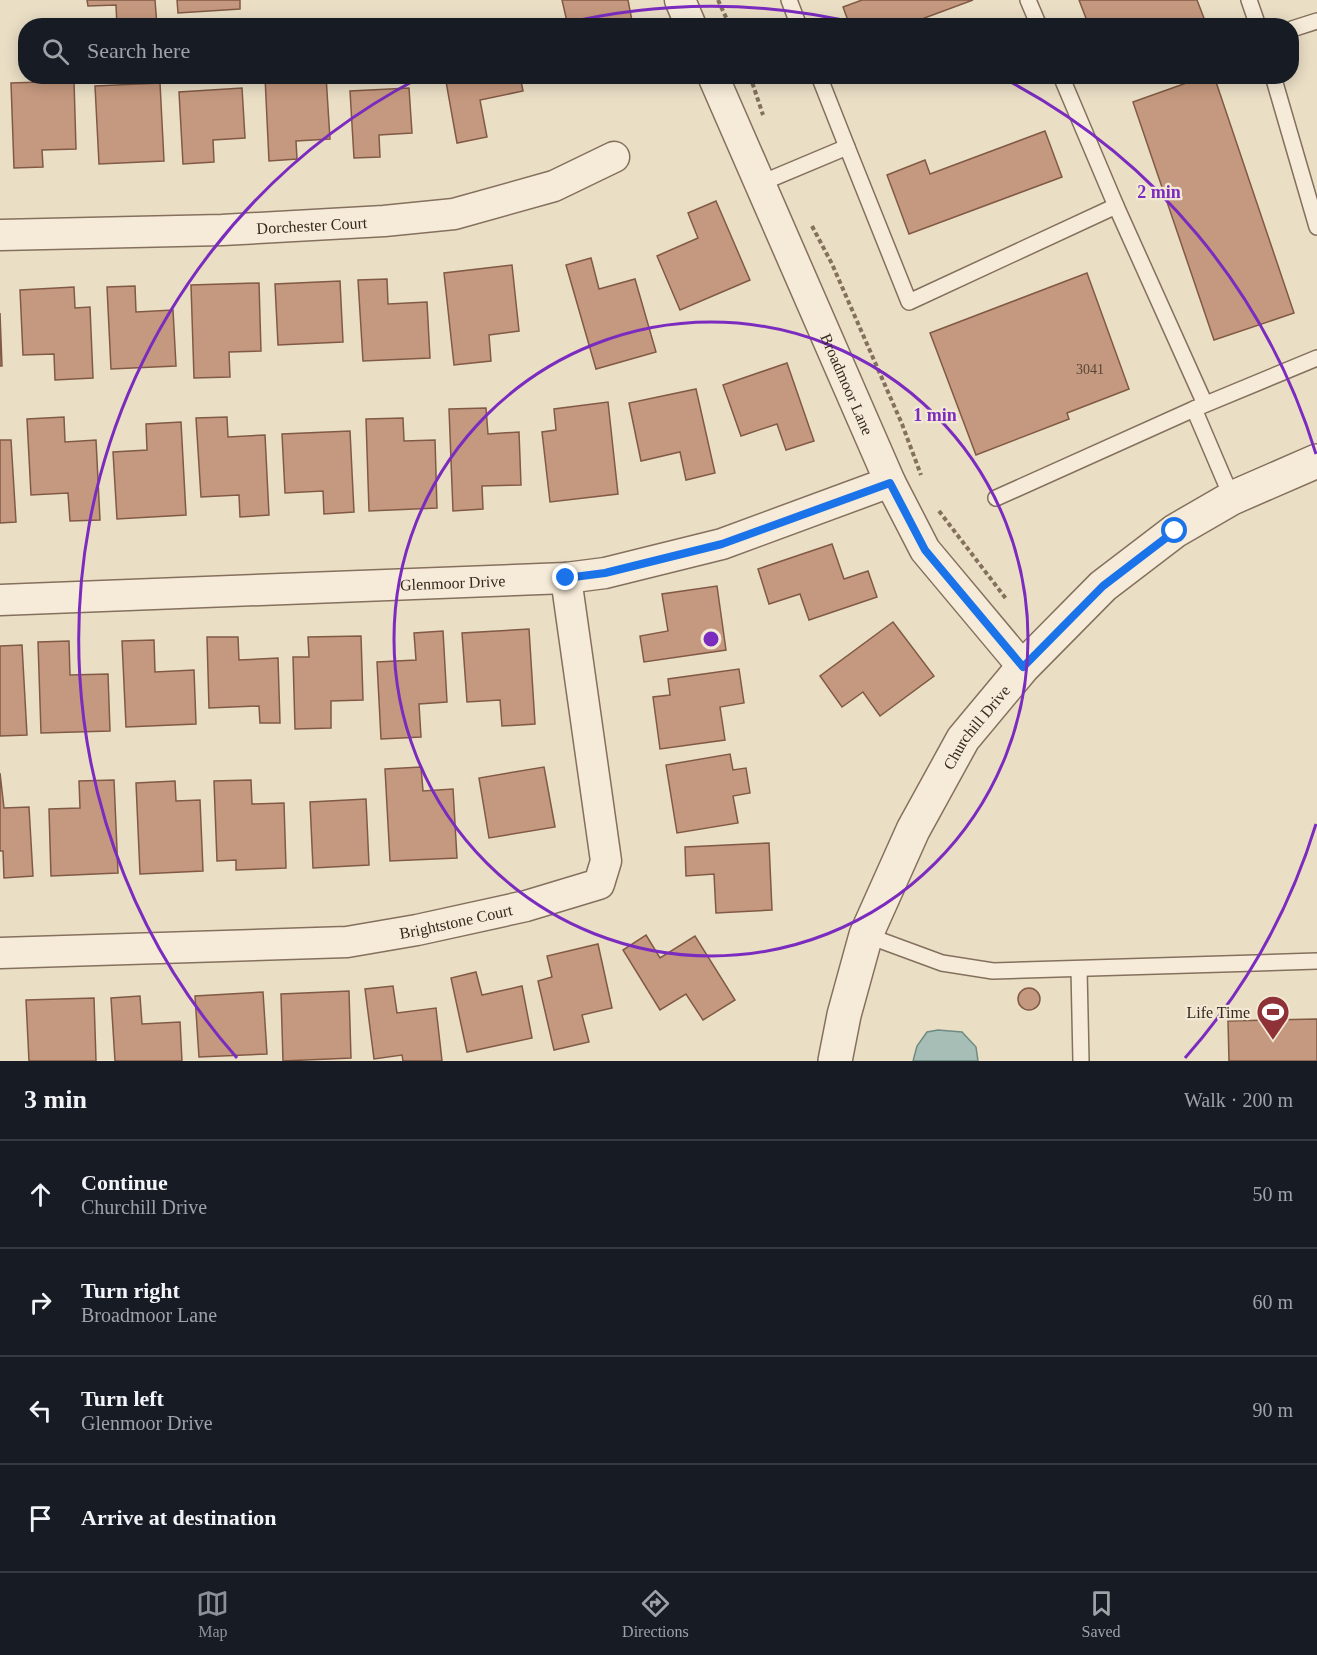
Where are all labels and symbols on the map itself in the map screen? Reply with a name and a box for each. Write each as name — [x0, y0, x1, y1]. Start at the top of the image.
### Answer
text: 2 min — [1137, 182, 1181, 202]
street label: Dorchester Court — [256, 213, 368, 237]
street label: Broadmoor Lane — [818, 331, 877, 437]
house number: 3041 — [1076, 362, 1104, 377]
text: 1 min — [913, 405, 957, 425]
route start — [1161, 517, 1187, 543]
route end — [552, 564, 578, 590]
street label: Glenmoor Drive — [400, 572, 506, 593]
centre of rings — [701, 629, 721, 649]
street label: Churchill Drive — [940, 682, 1013, 772]
street label: Brightstone Court — [398, 901, 514, 941]
sports icon: Life Time — [1255, 994, 1291, 1041]
place label: Life Time — [1186, 1004, 1250, 1021]

